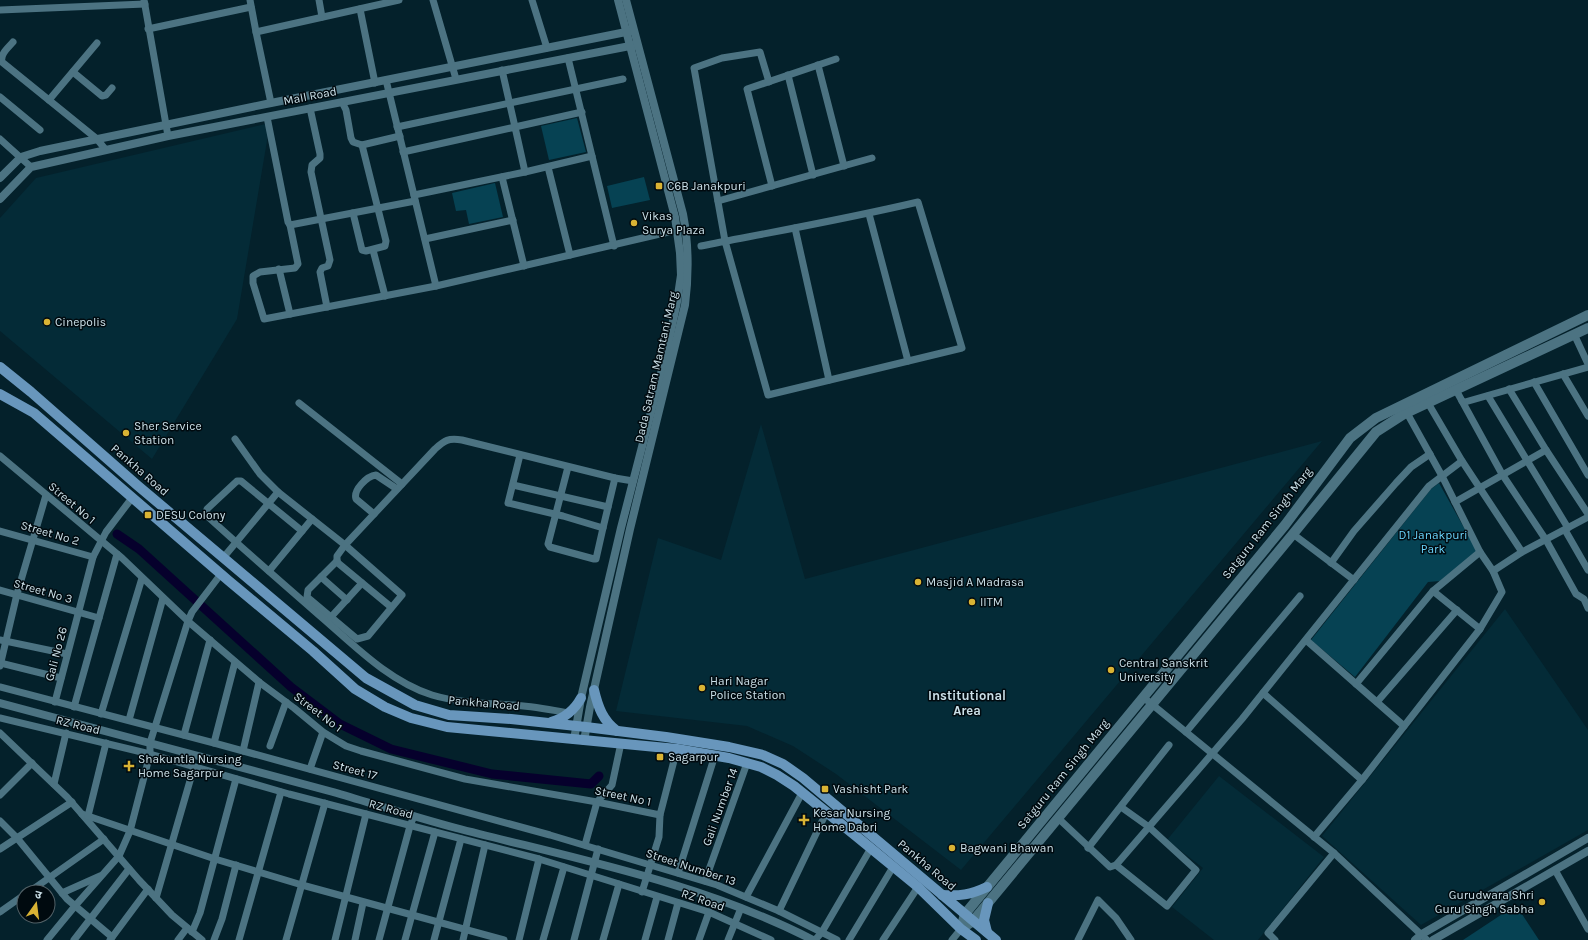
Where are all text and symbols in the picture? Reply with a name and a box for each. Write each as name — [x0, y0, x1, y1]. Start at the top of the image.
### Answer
street label: Mall Road — [282, 84, 338, 108]
place label: C6B Janakpuri — [667, 179, 746, 193]
marker: C6B Janakpuri — [654, 181, 664, 191]
place label: Vikas Surya Plaza — [642, 209, 705, 237]
marker: Vikas Surya Plaza — [629, 218, 639, 228]
street label: Dada Satram Mamtani Marg — [632, 290, 680, 444]
place label: Cinepolis — [55, 315, 106, 329]
marker: Cinepolis — [42, 317, 52, 327]
place label: Sher Service Station — [134, 419, 202, 447]
marker: Sher Service Station — [121, 428, 131, 438]
street label: Pankha Road — [108, 441, 172, 499]
street label: Satguru Ram Singh Marg — [1219, 464, 1315, 581]
street label: Street No 1 — [46, 479, 98, 527]
place label: DESU Colony — [156, 508, 226, 522]
marker: DESU Colony — [143, 510, 153, 520]
street label: Street No 2 — [19, 518, 81, 548]
park label: D1 Janakpuri Park — [1399, 528, 1468, 556]
place label: Masjid A Madrasa — [926, 575, 1024, 589]
street label: Street No 3 — [12, 576, 74, 606]
marker: Masjid A Madrasa — [913, 577, 923, 587]
place label: IITM — [980, 595, 1003, 609]
marker: IITM — [967, 597, 977, 607]
street label: Gali No 26 — [42, 625, 70, 683]
place label: Central Sanskrit University — [1119, 656, 1209, 684]
marker: Central Sanskrit University — [1106, 665, 1116, 675]
place label: Hari Nagar Police Station — [710, 674, 786, 702]
marker: Hari Nagar Police Station — [697, 683, 707, 693]
district label: Institutional Area — [928, 688, 1006, 718]
street label: Street No 1 — [291, 689, 345, 735]
street label: Pankha Road — [448, 693, 520, 713]
street label: RZ Road — [55, 713, 101, 737]
street label: Satguru Ram Singh Marg — [1014, 716, 1112, 832]
place label: Sagarpur — [668, 750, 719, 764]
place label: Shakuntla Nursing Home Sagarpur — [138, 752, 242, 780]
marker: Sagarpur — [655, 752, 665, 762]
street label: Street 17 — [331, 757, 379, 783]
marker: Shakuntla Nursing Home Sagarpur — [123, 760, 135, 772]
street label: Gali Number 14 — [699, 766, 741, 848]
place label: Vashisht Park — [833, 782, 909, 796]
street label: Street No 1 — [593, 783, 653, 809]
marker: Vashisht Park — [820, 784, 830, 794]
street label: RZ Road — [367, 796, 415, 822]
place label: Kesar Nursing Home Dabri — [813, 806, 890, 834]
marker: Kesar Nursing Home Dabri — [798, 814, 810, 826]
street label: Pankha Road — [895, 837, 959, 893]
place label: Bagwani Bhawan — [960, 841, 1054, 855]
marker: Bagwani Bhawan — [947, 843, 957, 853]
street label: Street Number 13 — [644, 846, 738, 888]
north arrow — [16, 884, 56, 924]
street label: RZ Road — [679, 886, 727, 914]
text: उ — [34, 888, 44, 902]
place label: Gurudwara Shri Guru Singh Sabha — [1435, 888, 1534, 916]
marker: Gurudwara Shri Guru Singh Sabha — [1537, 897, 1547, 907]

